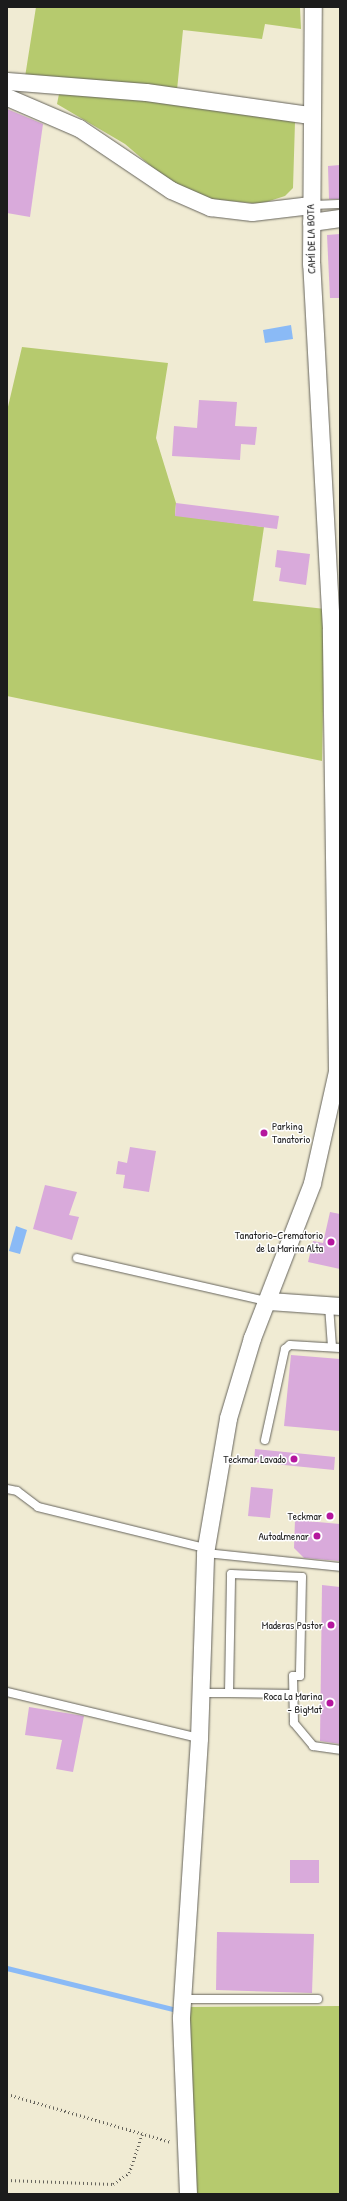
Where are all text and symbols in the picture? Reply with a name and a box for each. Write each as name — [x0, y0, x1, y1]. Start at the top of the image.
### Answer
street label: CAMÍ DE LA BOTA — [304, 204, 318, 274]
place label: Parking Tanatorio — [272, 1120, 310, 1146]
marker: Parking Tanatorio — [259, 1128, 269, 1138]
place label: Tanatorio-Crematorio de la Marina Alta — [235, 1229, 323, 1255]
marker: Tanatorio-Crematorio de la Marina Alta — [326, 1237, 336, 1247]
place label: Teckmar Lavado — [223, 1452, 286, 1466]
marker: Teckmar Lavado — [289, 1454, 299, 1464]
place label: Teckmar — [288, 1509, 322, 1523]
marker: Teckmar — [325, 1511, 335, 1521]
place label: Autoalmenar — [258, 1529, 309, 1543]
marker: Autoalmenar — [312, 1531, 322, 1541]
place label: Maderas Pastor — [262, 1618, 323, 1632]
marker: Maderas Pastor — [326, 1620, 336, 1630]
place label: Roca La Marina - BigMat — [264, 1690, 322, 1716]
marker: Roca La Marina - BigMat — [325, 1698, 335, 1708]

